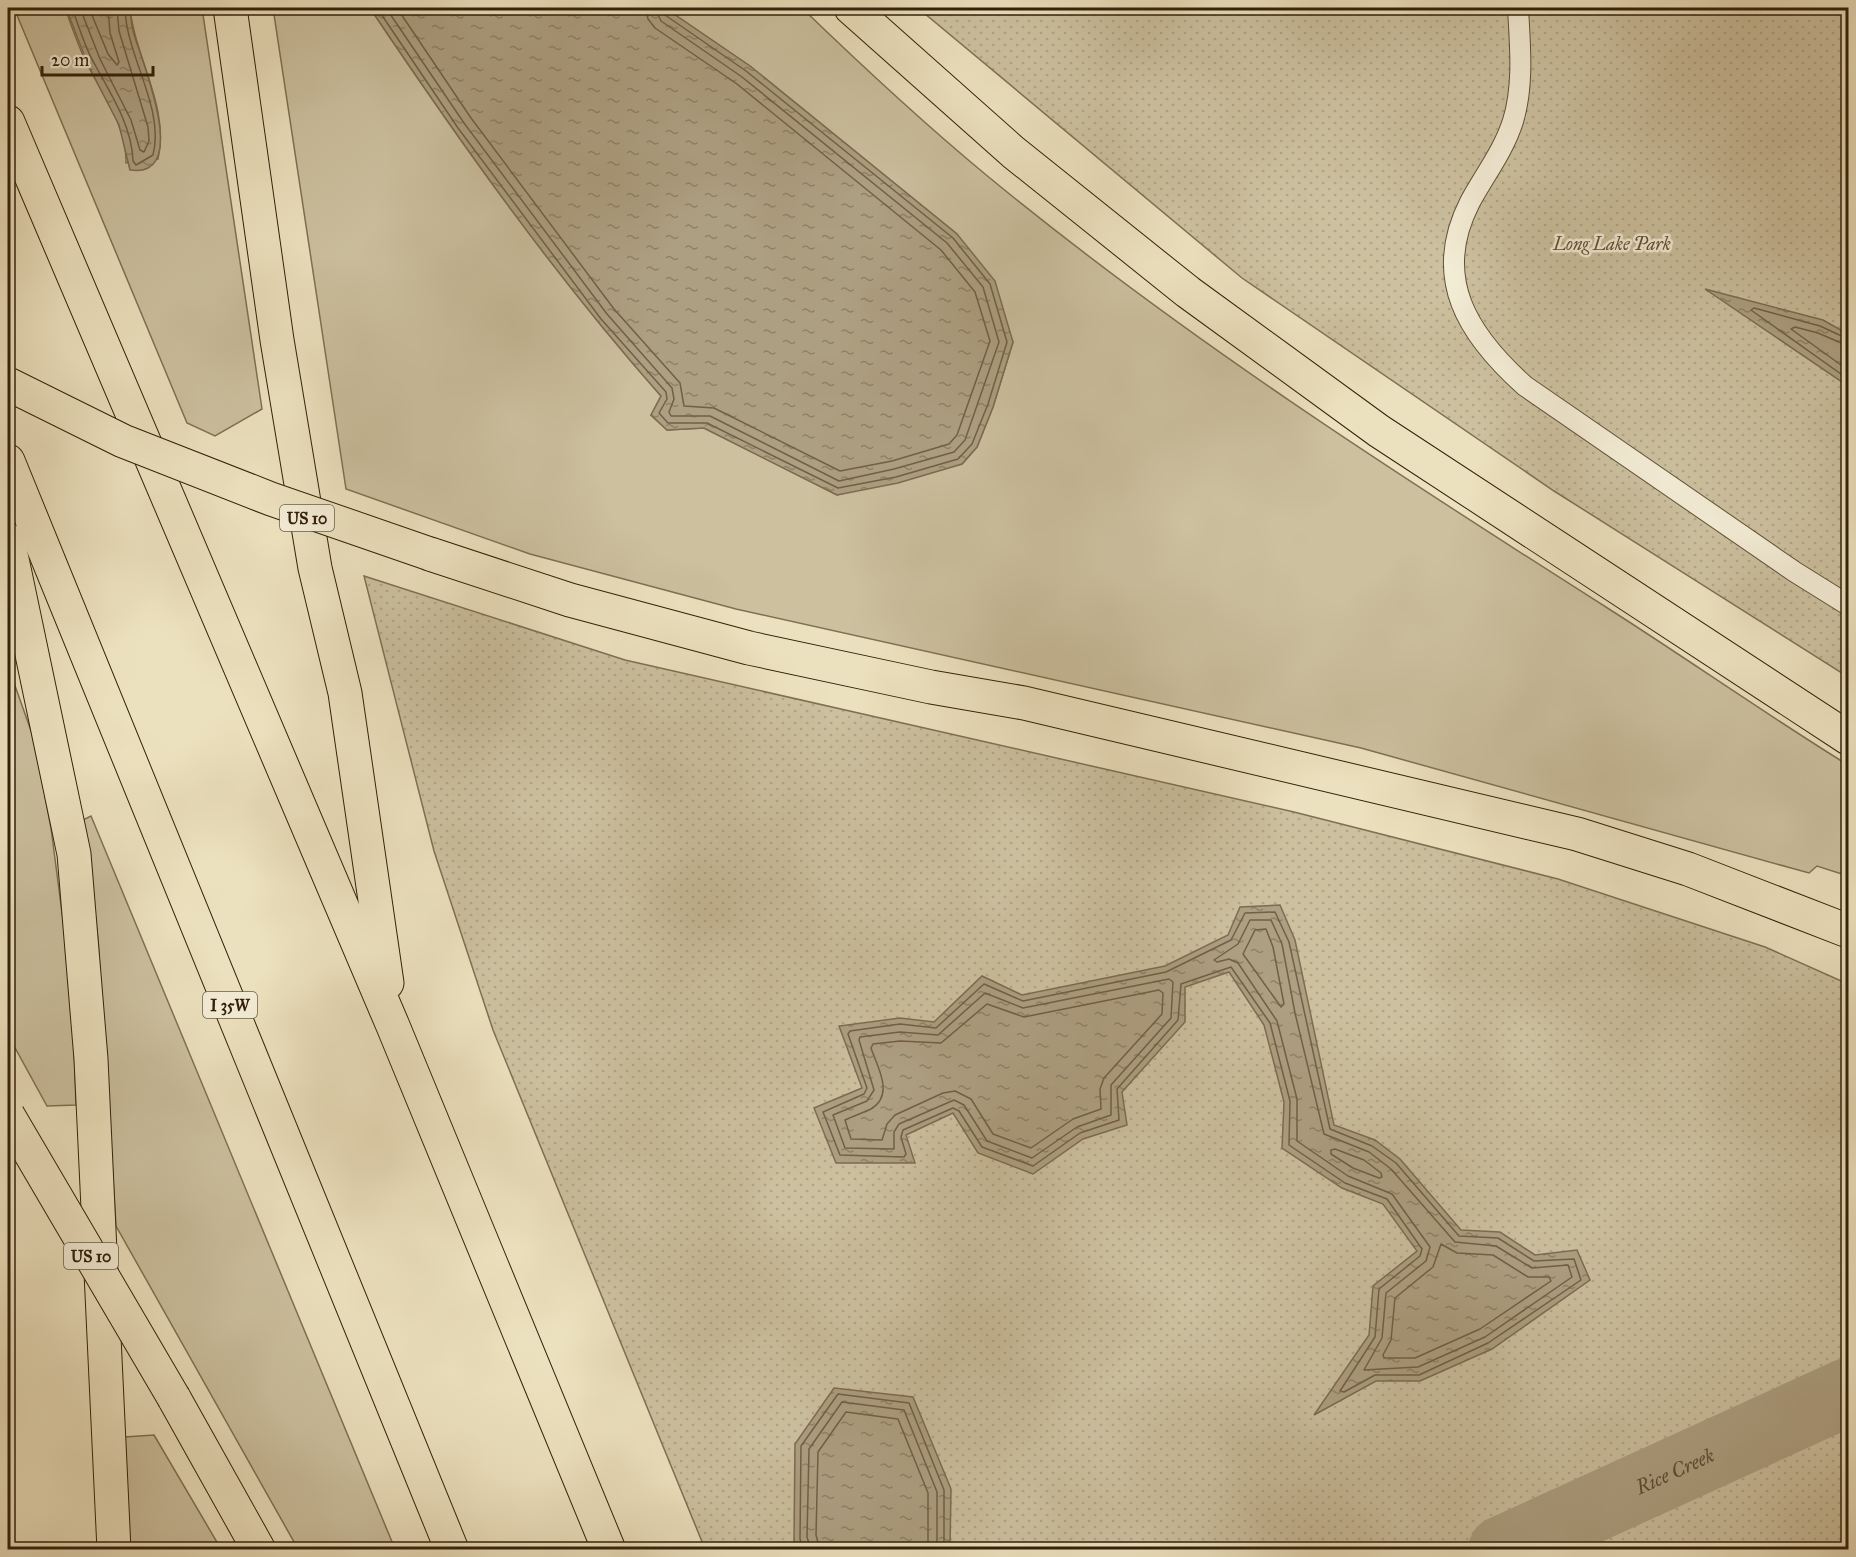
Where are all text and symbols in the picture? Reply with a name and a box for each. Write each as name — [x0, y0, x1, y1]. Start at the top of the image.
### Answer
scale bar — [42, 39, 153, 77]
text: 20 m — [51, 49, 89, 71]
park label: Long Lake Park — [1552, 233, 1671, 255]
road number: US 10 — [280, 505, 334, 531]
road number: I 35W — [203, 992, 257, 1018]
road number: US 10 — [64, 1243, 118, 1269]
water label: Rice Creek — [1631, 1443, 1718, 1500]

